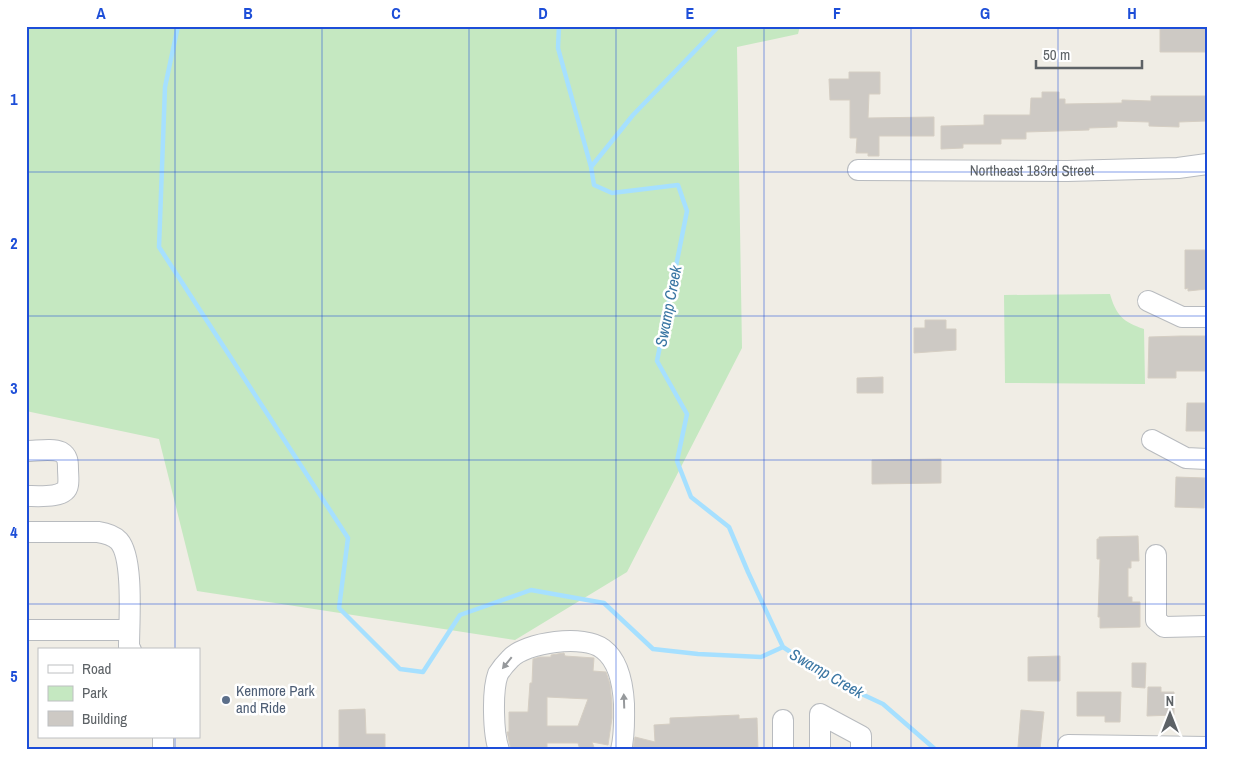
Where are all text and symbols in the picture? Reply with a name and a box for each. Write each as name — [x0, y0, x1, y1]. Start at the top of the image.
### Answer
text: A — [96, 2, 106, 24]
text: B — [243, 2, 253, 24]
text: C — [391, 2, 401, 24]
text: D — [538, 2, 548, 24]
text: E — [686, 2, 695, 24]
text: F — [833, 2, 841, 24]
text: G — [980, 2, 990, 24]
text: H — [1127, 2, 1137, 24]
scale bar — [1036, 38, 1142, 70]
text: 50 m — [1043, 44, 1070, 65]
text: 1 — [10, 88, 18, 110]
street label: Northeast 183rd Street — [970, 159, 1095, 181]
text: 2 — [10, 232, 18, 254]
water label: Swamp Creek — [649, 263, 687, 349]
text: 3 — [10, 377, 18, 399]
text: 4 — [10, 521, 18, 543]
water label: Swamp Creek — [786, 643, 869, 703]
legend — [38, 648, 200, 738]
one-way arrow — [501, 657, 512, 670]
text: Road — [82, 658, 111, 679]
text: 5 — [10, 665, 18, 687]
place label: Kenmore Park and Ride — [236, 680, 315, 718]
text: Park — [82, 682, 108, 703]
north arrow — [1146, 688, 1196, 738]
text: N — [1166, 692, 1174, 710]
one-way arrow — [619, 693, 627, 709]
marker: Kenmore Park and Ride — [220, 694, 232, 706]
text: Building — [82, 708, 127, 729]

